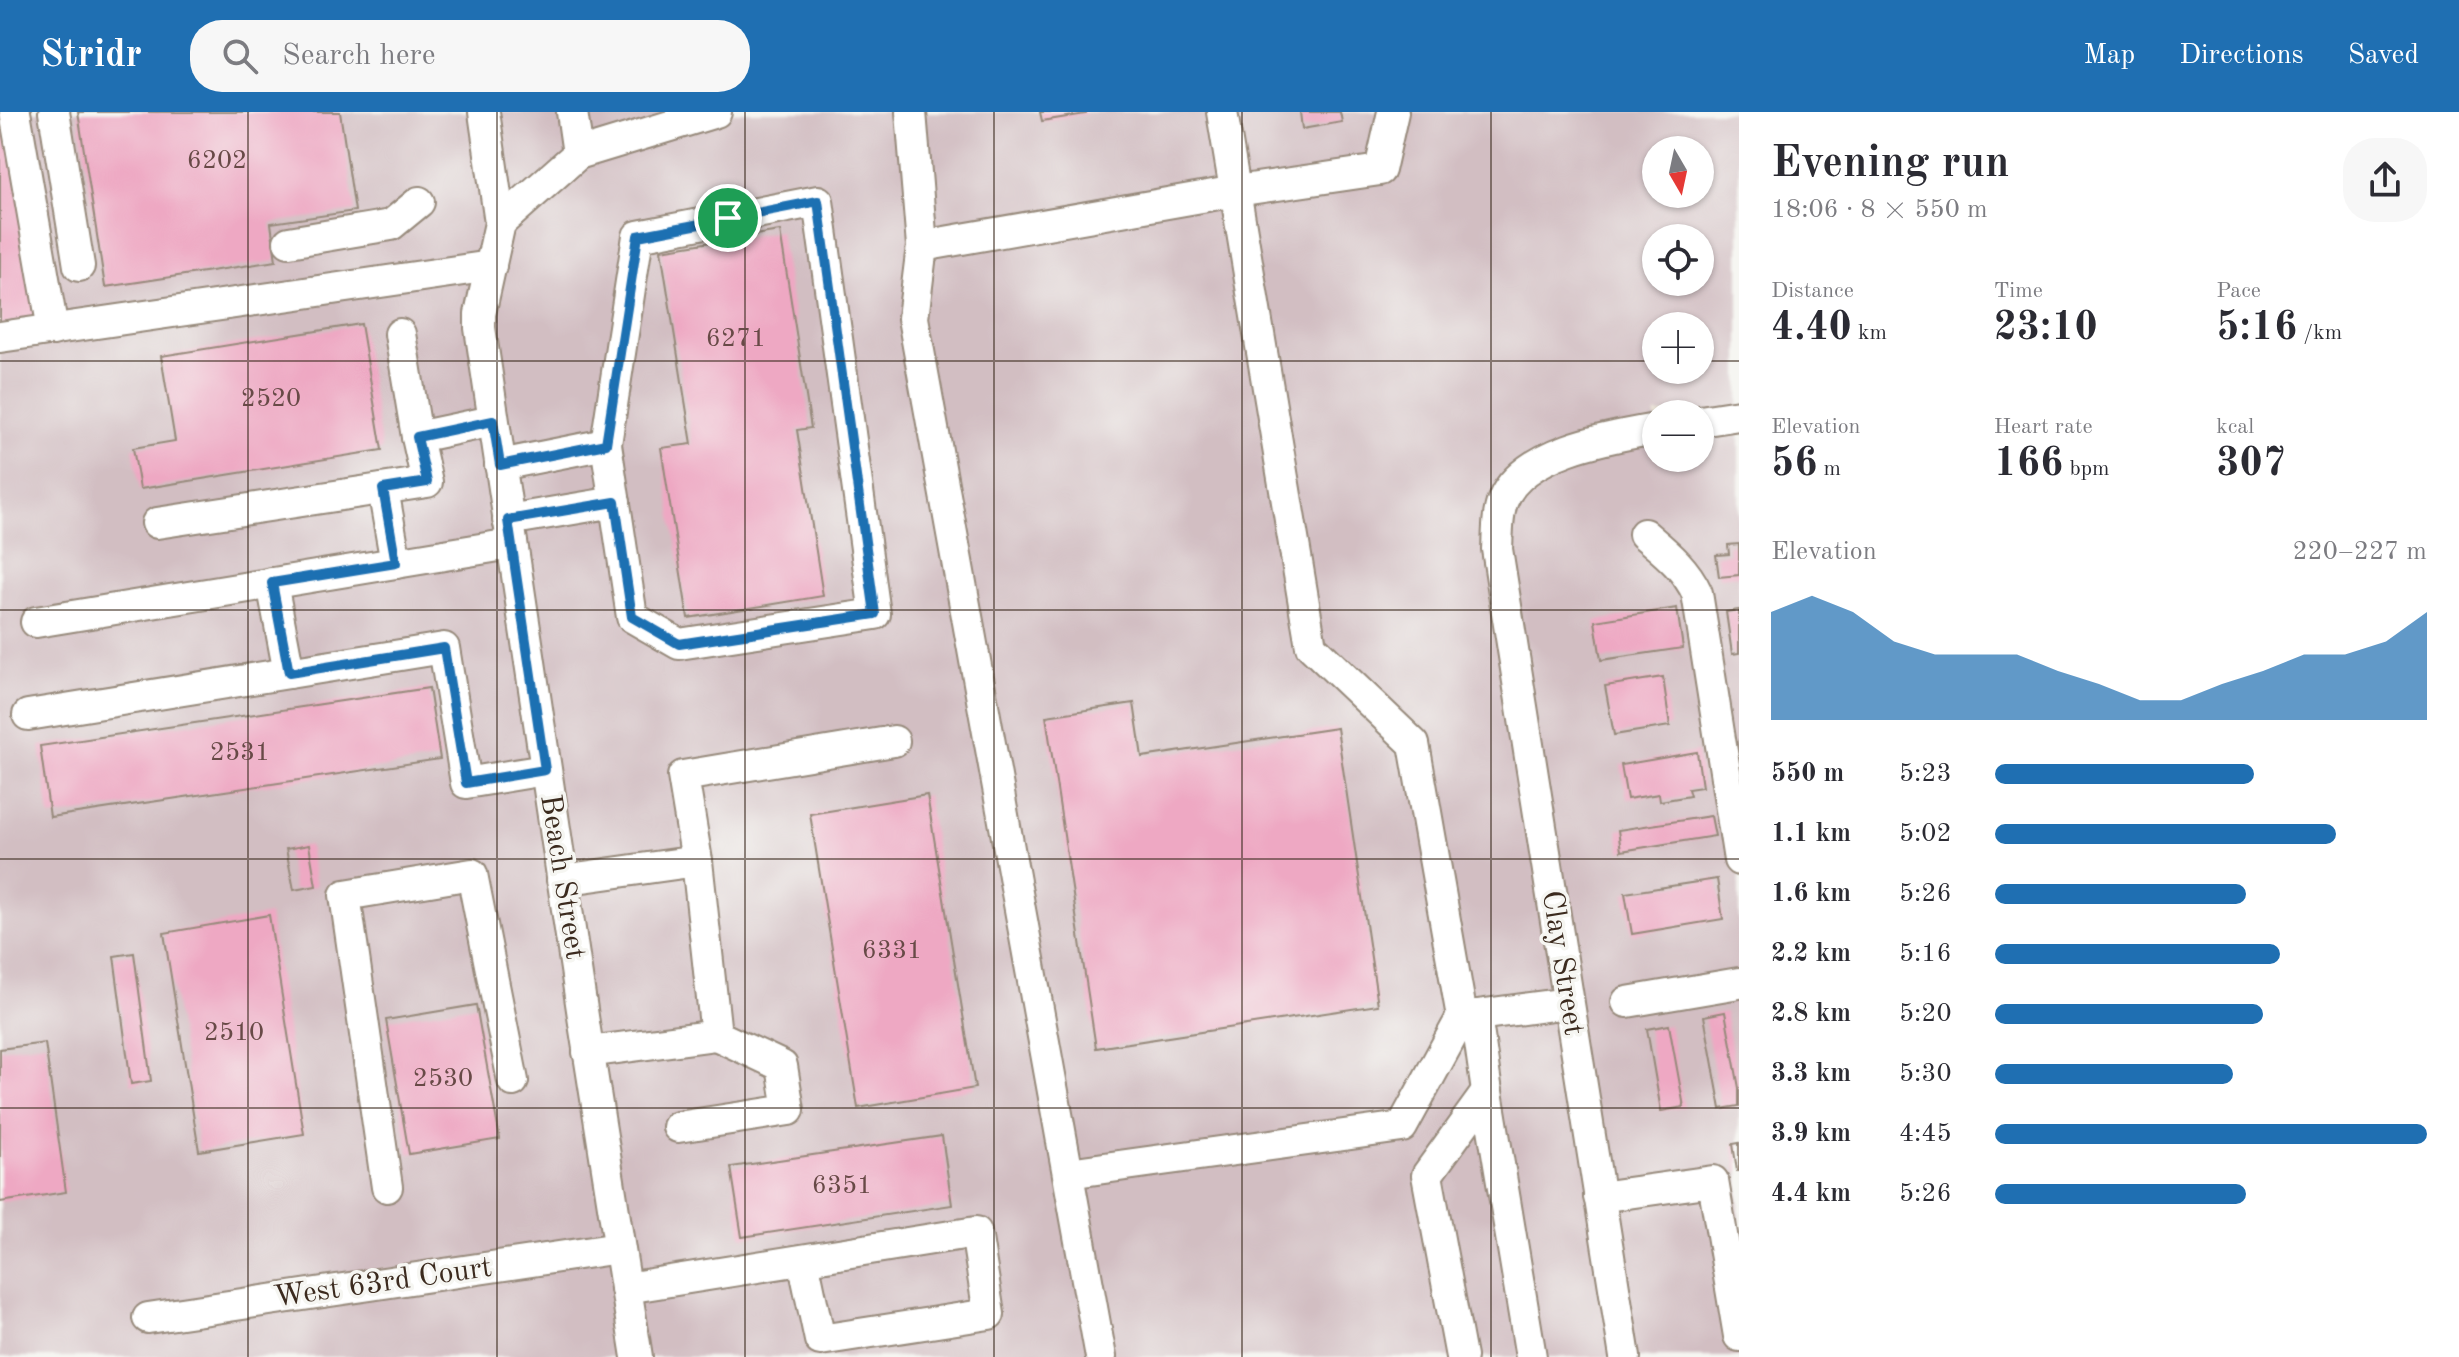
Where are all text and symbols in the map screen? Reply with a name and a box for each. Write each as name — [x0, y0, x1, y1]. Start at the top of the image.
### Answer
search box — [190, 20, 750, 92]
icon: search — [218, 34, 262, 78]
text: Stridr — [40, 37, 142, 75]
text: Search here — [282, 41, 436, 71]
text: Map — [2083, 42, 2135, 70]
text: Directions — [2179, 42, 2304, 70]
text: Saved — [2348, 42, 2419, 70]
north arrow — [1642, 136, 1714, 208]
map controls — [1642, 136, 1714, 472]
button: share — [2343, 138, 2427, 222]
text: Evening run — [1771, 142, 2009, 186]
house number: 6202 — [187, 148, 247, 174]
pin — [694, 184, 762, 252]
icon: arrive — [706, 196, 750, 240]
text: 18:06 · 8 × 550 m — [1771, 197, 1988, 223]
button: locate — [1642, 224, 1714, 296]
text: Distance — [1771, 280, 1854, 302]
text: Time — [1994, 280, 2043, 302]
text: Pace — [2216, 280, 2261, 302]
text: 4.40 — [1771, 309, 1852, 349]
text: 23:10 — [1994, 309, 2098, 349]
text: 5:16 — [2216, 309, 2297, 349]
button: + — [1642, 312, 1714, 384]
text: km — [1852, 322, 1887, 344]
text: /km — [2297, 322, 2342, 344]
house number: 6271 — [706, 326, 766, 352]
house number: 2520 — [241, 386, 301, 412]
button: − — [1642, 400, 1714, 472]
text: Elevation — [1771, 416, 1861, 438]
text: Heart rate — [1994, 416, 2093, 438]
text: kcal — [2216, 416, 2254, 438]
text: 56 — [1771, 445, 1817, 485]
text: 166 — [1994, 445, 2063, 485]
text: 307 — [2216, 445, 2286, 485]
text: m — [1817, 458, 1841, 480]
text: bpm — [2063, 458, 2110, 480]
text: Elevation — [1771, 539, 1877, 565]
text: 220–227 m — [2292, 539, 2427, 565]
house number: 2531 — [210, 740, 270, 766]
text: 550 m — [1771, 761, 1844, 787]
text: 5:23 — [1899, 761, 1952, 787]
street label: Beach Street — [534, 792, 590, 962]
text: 1.1 km — [1771, 821, 1851, 847]
text: 5:02 — [1899, 821, 1952, 847]
text: 1.6 km — [1771, 881, 1851, 907]
text: 5:26 — [1899, 881, 1952, 907]
street label: Clay Street — [1536, 888, 1588, 1038]
house number: 6331 — [862, 938, 922, 964]
text: 2.2 km — [1771, 941, 1851, 967]
text: 5:16 — [1899, 941, 1952, 967]
text: 2.8 km — [1771, 1001, 1851, 1027]
text: 5:20 — [1899, 1001, 1952, 1027]
house number: 2510 — [204, 1020, 264, 1046]
text: 3.3 km — [1771, 1061, 1851, 1087]
text: 5:30 — [1899, 1061, 1952, 1087]
house number: 2530 — [413, 1066, 473, 1092]
text: 3.9 km — [1771, 1121, 1851, 1147]
text: 4:45 — [1899, 1121, 1952, 1147]
house number: 6351 — [812, 1173, 872, 1199]
text: 4.4 km — [1771, 1181, 1851, 1207]
text: 5:26 — [1899, 1181, 1952, 1207]
street label: West 63rd Court — [272, 1253, 494, 1313]

